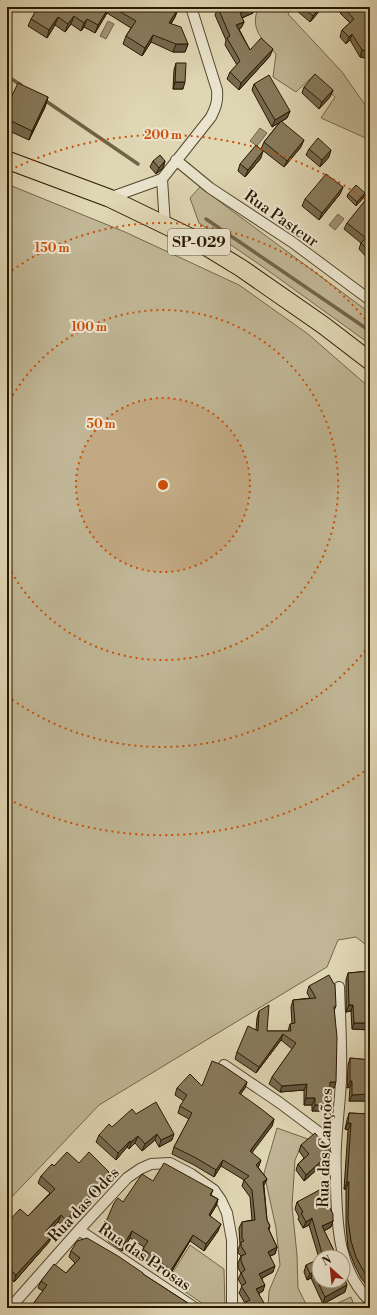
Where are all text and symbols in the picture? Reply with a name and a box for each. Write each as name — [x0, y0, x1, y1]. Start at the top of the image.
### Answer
text: 200 m — [144, 128, 182, 143]
street label: Rua Pasteur — [240, 186, 323, 252]
road number: SP-029 — [168, 229, 230, 255]
text: 150 m — [35, 241, 69, 256]
text: 100 m — [71, 320, 107, 335]
text: 50 m — [86, 417, 116, 432]
centre of rings — [156, 478, 170, 492]
street label: Rua das Canções — [313, 1088, 337, 1208]
street label: Rua das Odes — [44, 1163, 124, 1247]
street label: Rua das Prosas — [94, 1218, 195, 1295]
north arrow — [311, 1249, 351, 1289]
text: N — [320, 1253, 334, 1269]

